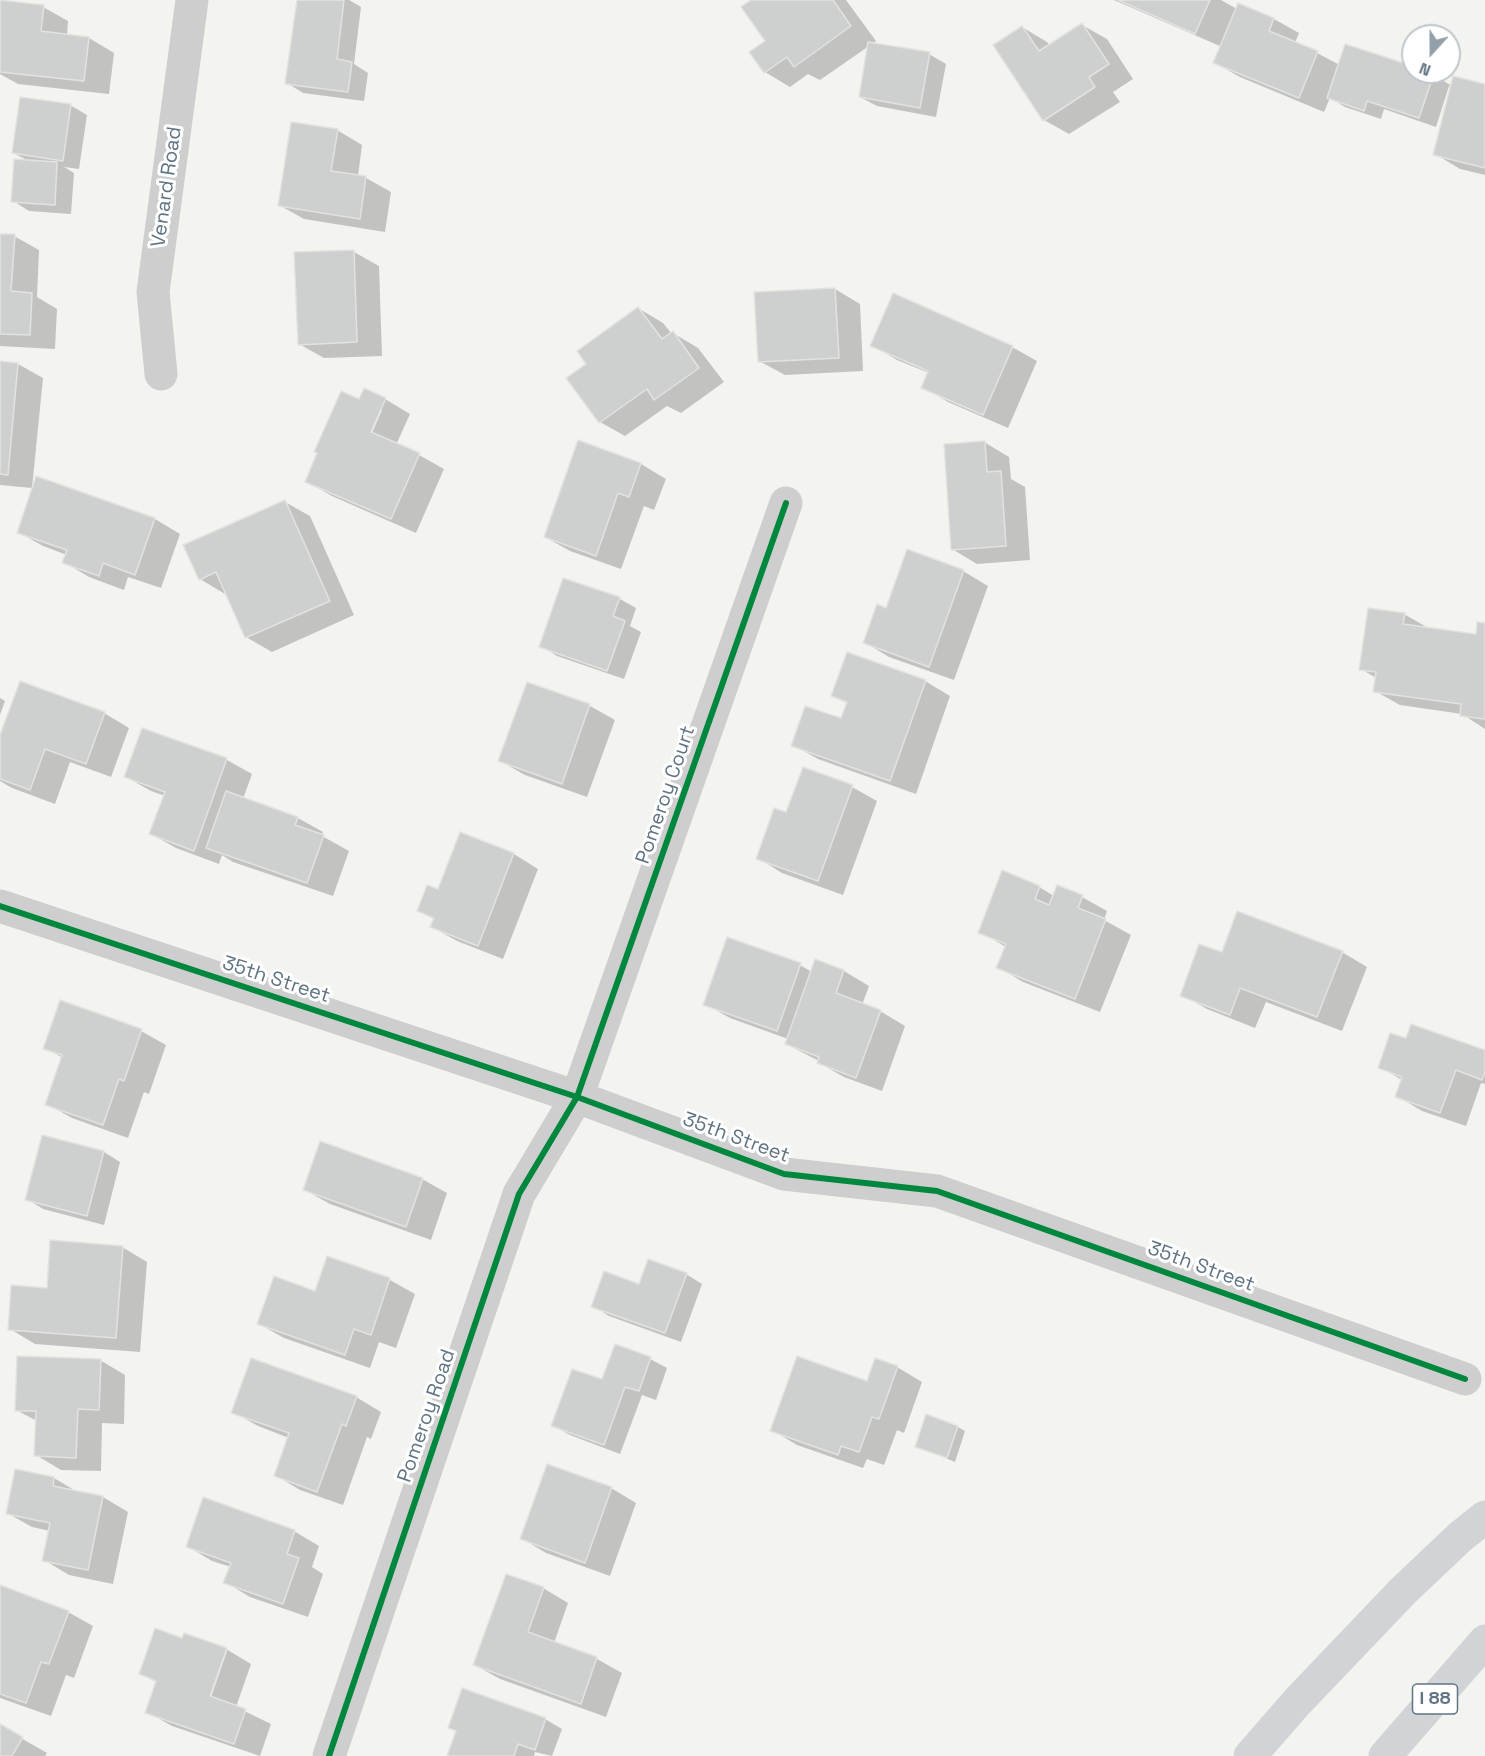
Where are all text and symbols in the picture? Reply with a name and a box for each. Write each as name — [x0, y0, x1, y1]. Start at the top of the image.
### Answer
north arrow — [1401, 24, 1461, 84]
text: N — [1416, 58, 1434, 81]
street label: Venard Road — [147, 125, 187, 249]
street label: Pomeroy Court — [631, 723, 701, 867]
street label: 35th Street — [219, 951, 333, 1009]
street label: 35th Street — [679, 1108, 793, 1168]
street label: 35th Street — [1144, 1237, 1258, 1297]
street label: Pomeroy Road — [393, 1346, 461, 1486]
road number: I 88 — [1412, 1684, 1458, 1714]

